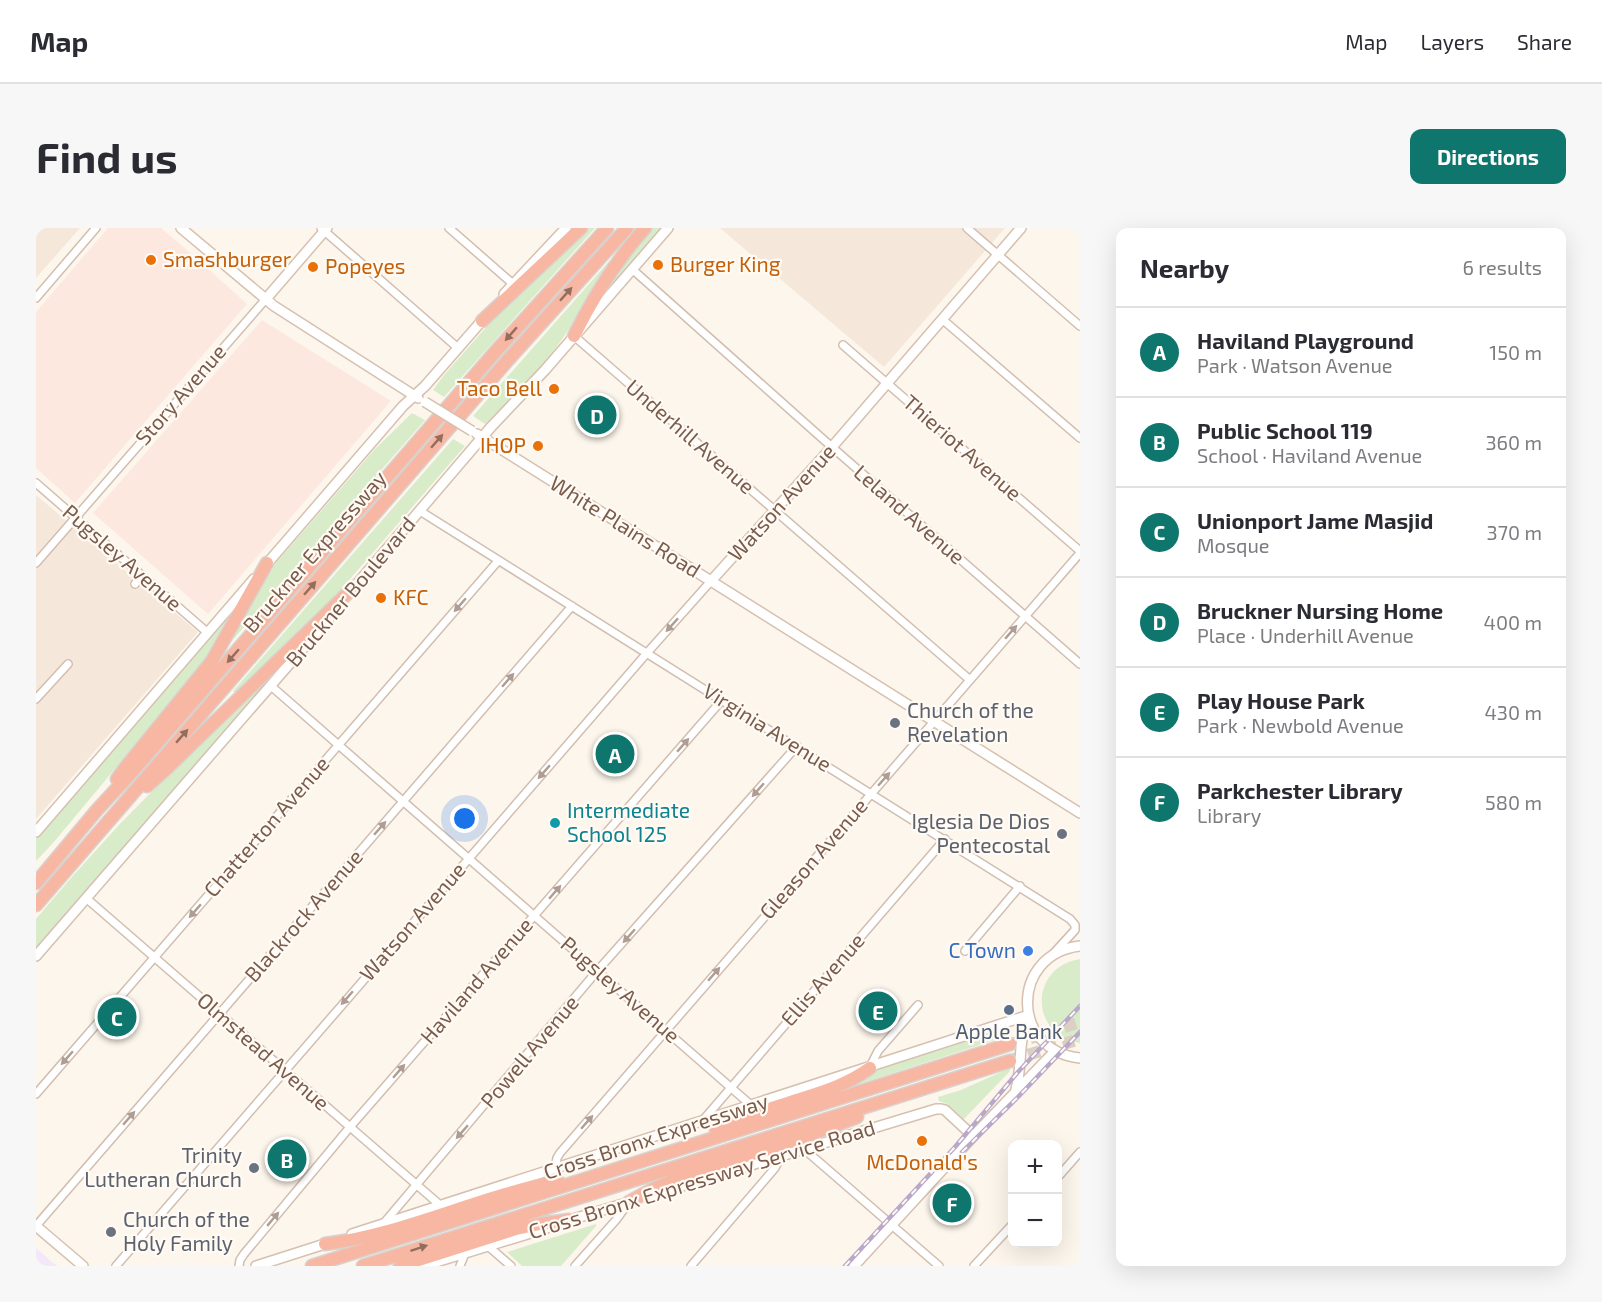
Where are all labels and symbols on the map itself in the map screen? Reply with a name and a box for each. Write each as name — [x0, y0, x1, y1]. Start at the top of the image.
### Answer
place label: Smashburger — [163, 246, 292, 271]
place label: Burger King — [670, 251, 781, 276]
marker: Smashburger — [144, 253, 158, 267]
place label: Popeyes — [325, 253, 406, 278]
marker: Burger King — [651, 258, 665, 272]
marker: Popeyes — [306, 260, 320, 274]
one-way arrow — [559, 287, 573, 302]
one-way arrow — [505, 326, 518, 341]
street label: Story Avenue — [129, 339, 230, 449]
street label: Underhill Avenue — [622, 373, 760, 498]
place label: Taco Bell — [457, 375, 543, 400]
marker: Taco Bell — [547, 382, 561, 396]
street label: Thieriot Avenue — [899, 389, 1027, 505]
pin: D — [578, 392, 616, 438]
place label: IHOP — [480, 432, 526, 457]
one-way arrow — [430, 434, 443, 449]
street label: Watson Avenue — [722, 438, 840, 566]
marker: IHOP — [531, 439, 545, 453]
street label: Leland Avenue — [849, 459, 970, 569]
street label: Bruckner Expressway — [237, 465, 391, 637]
street label: White Plains Road — [546, 469, 706, 582]
street label: Pugsley Avenue — [58, 498, 188, 615]
street label: Bruckner Boulevard — [280, 511, 420, 671]
one-way arrow — [303, 580, 316, 596]
place label: KFC — [393, 584, 429, 609]
marker: KFC — [374, 591, 388, 605]
one-way arrow — [454, 597, 467, 612]
one-way arrow — [666, 617, 679, 632]
one-way arrow — [1004, 625, 1017, 640]
one-way arrow — [226, 648, 239, 664]
one-way arrow — [501, 673, 514, 688]
street label: Virginia Avenue — [699, 677, 837, 776]
place label: Church of the Revelation — [907, 697, 1034, 746]
marker: Church of the Revelation — [888, 716, 902, 730]
one-way arrow — [175, 729, 188, 744]
pin: A — [596, 732, 634, 776]
one-way arrow — [676, 737, 689, 752]
street label: Chatterton Avenue — [198, 751, 334, 901]
one-way arrow — [538, 764, 551, 779]
one-way arrow — [877, 771, 890, 787]
one-way arrow — [752, 782, 765, 797]
street label: Gleason Avenue — [754, 793, 872, 923]
place label: Intermediate School 125 — [567, 797, 690, 846]
your location — [450, 804, 479, 833]
place label: Iglesia De Dios Pentecostal — [912, 808, 1051, 857]
marker: Intermediate School 125 — [548, 816, 562, 830]
one-way arrow — [373, 821, 386, 836]
marker: Iglesia De Dios Pentecostal — [1055, 827, 1069, 841]
street label: Blackrock Avenue — [239, 844, 367, 986]
street label: Watson Avenue — [354, 857, 470, 985]
one-way arrow — [548, 885, 561, 900]
one-way arrow — [189, 903, 202, 918]
street label: Haviland Avenue — [414, 912, 537, 1048]
one-way arrow — [623, 928, 636, 943]
street label: Ellis Avenue — [775, 928, 869, 1030]
street label: Pugsley Avenue — [556, 930, 686, 1047]
place label: C Town — [949, 937, 1016, 962]
marker: C Town — [1021, 944, 1035, 958]
one-way arrow — [708, 966, 721, 982]
street label: Olmstead Avenue — [193, 987, 335, 1115]
pin: E — [858, 988, 898, 1034]
one-way arrow — [341, 990, 354, 1006]
street label: Powell Avenue — [475, 990, 583, 1112]
pin: C — [98, 994, 136, 1040]
marker: Apple Bank — [1002, 1003, 1016, 1017]
place label: Apple Bank — [955, 1018, 1063, 1043]
one-way arrow — [61, 1050, 74, 1065]
one-way arrow — [393, 1063, 406, 1079]
street label: Cross Bronx Expressway — [540, 1087, 771, 1184]
one-way arrow — [123, 1110, 136, 1126]
street label: Cross Bronx Expressway Service Road — [525, 1114, 878, 1243]
one-way arrow — [580, 1115, 593, 1130]
one-way arrow — [455, 1124, 468, 1140]
marker: McDonald's — [915, 1134, 929, 1148]
pin: B — [268, 1136, 306, 1182]
place label: Trinity Lutheran Church — [84, 1142, 242, 1191]
place label: McDonald's — [866, 1149, 978, 1174]
marker: Trinity Lutheran Church — [247, 1161, 261, 1175]
pin: F — [932, 1180, 972, 1226]
place label: Church of the Holy Family — [123, 1206, 250, 1255]
one-way arrow — [266, 1212, 279, 1227]
marker: Church of the Holy Family — [104, 1225, 118, 1239]
one-way arrow — [410, 1243, 428, 1252]

